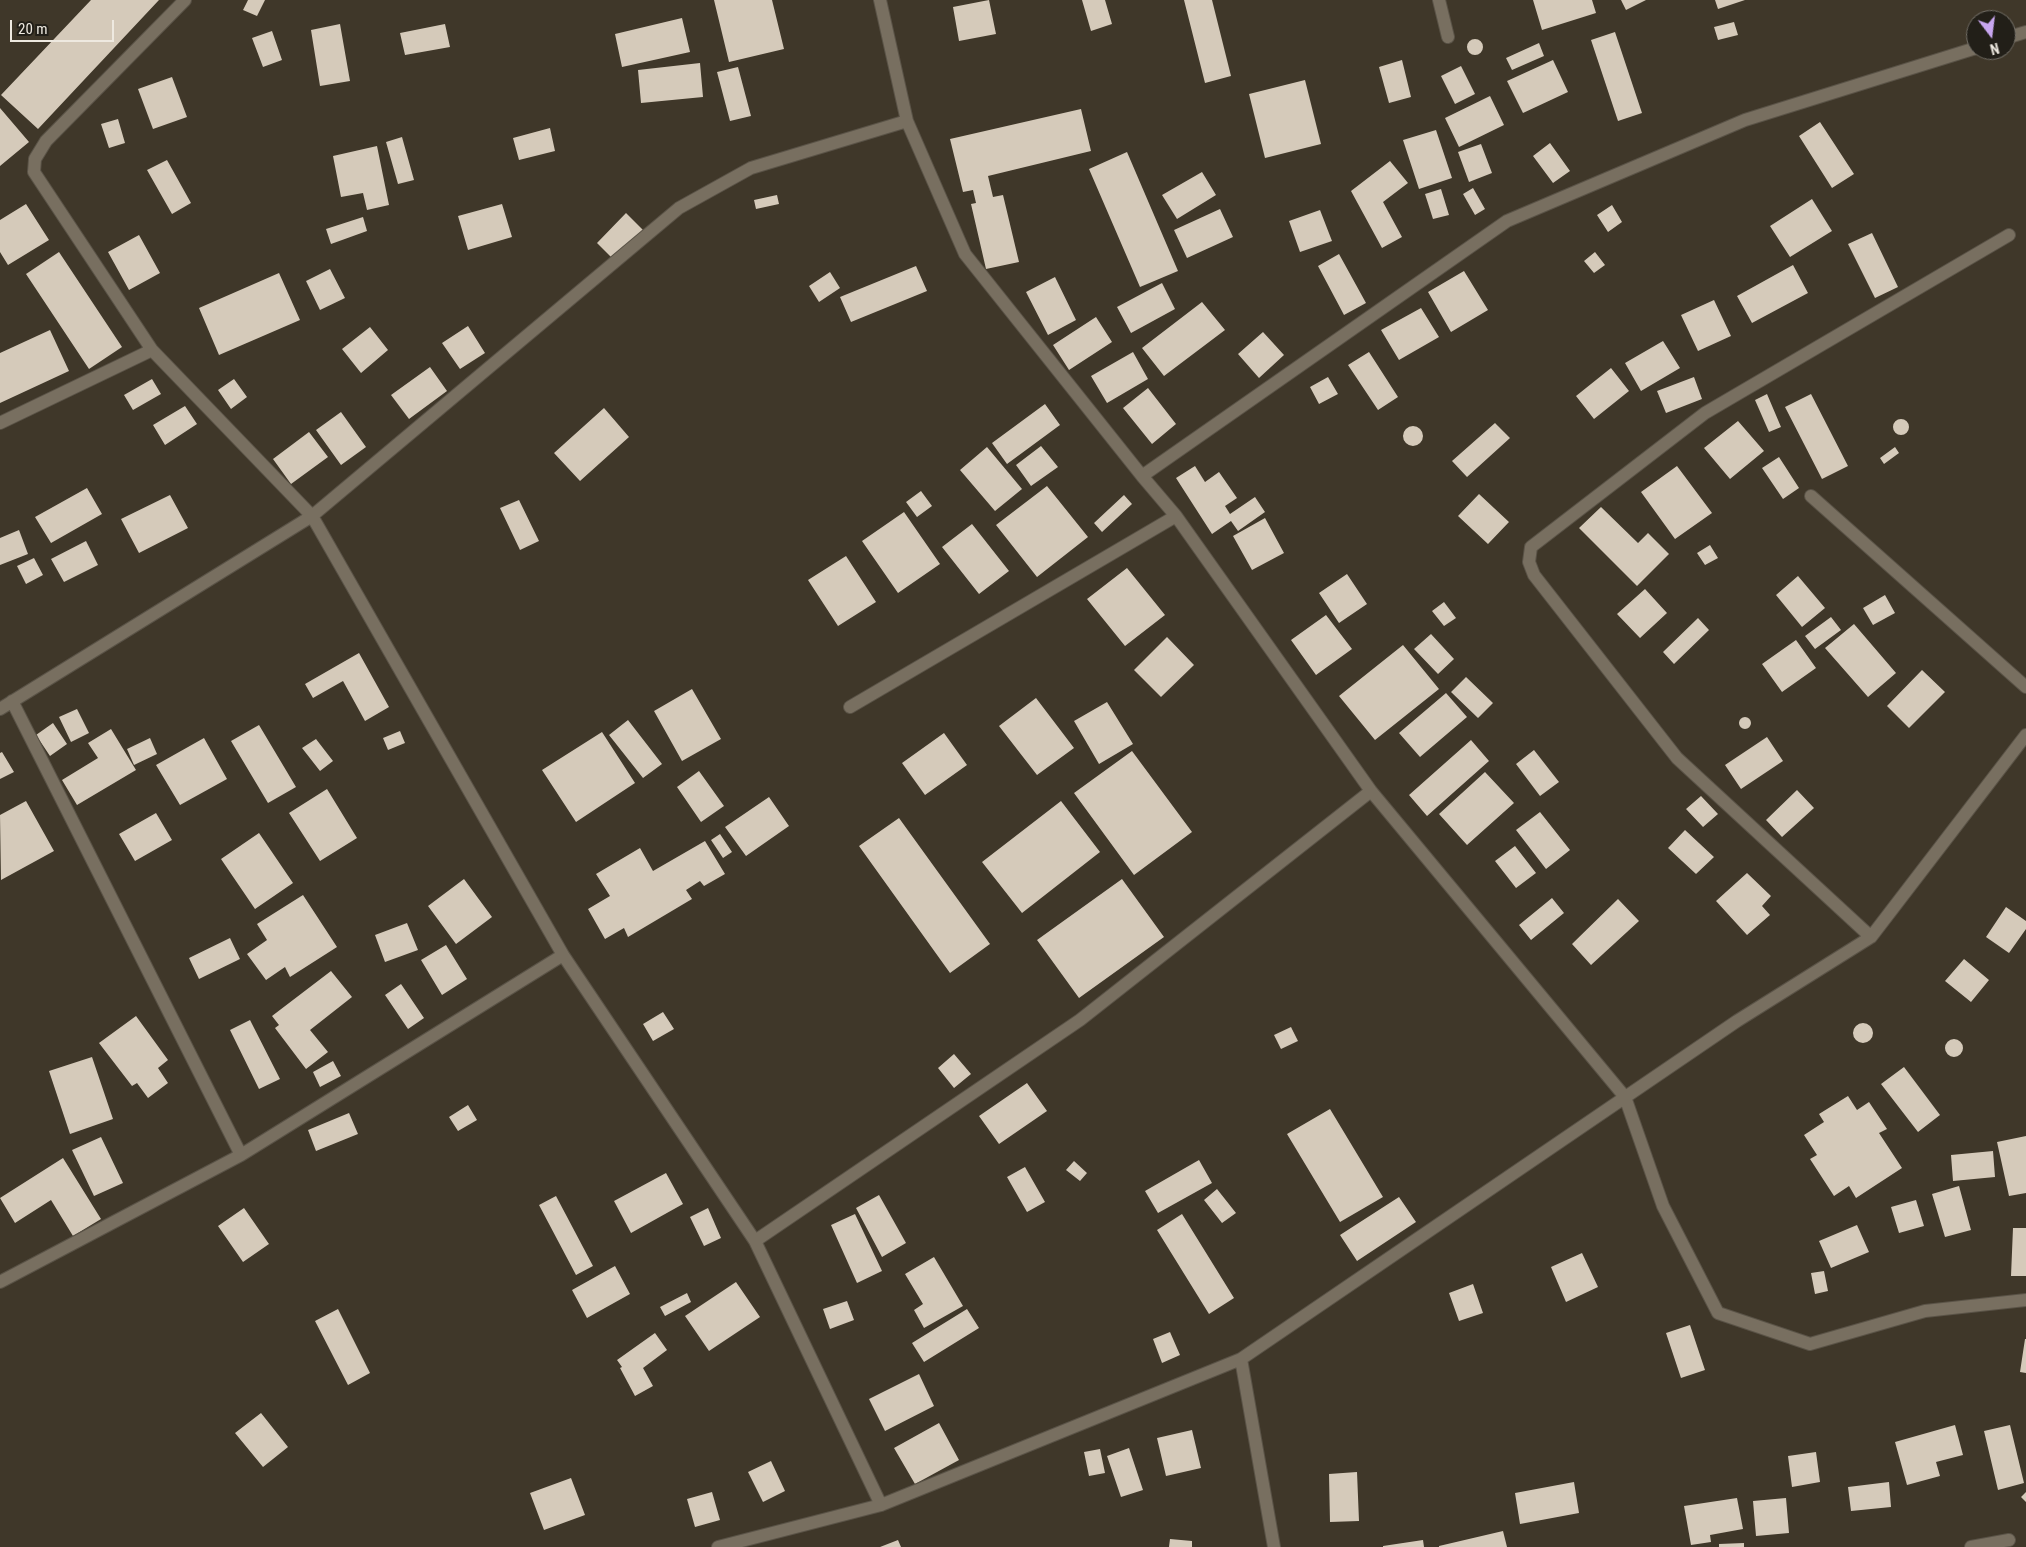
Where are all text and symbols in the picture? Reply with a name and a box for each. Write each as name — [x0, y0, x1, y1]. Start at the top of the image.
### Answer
scale bar — [12, 10, 116, 42]
north arrow — [1966, 10, 2016, 60]
text: 20 m — [18, 20, 48, 38]
text: N — [1988, 40, 2001, 57]

